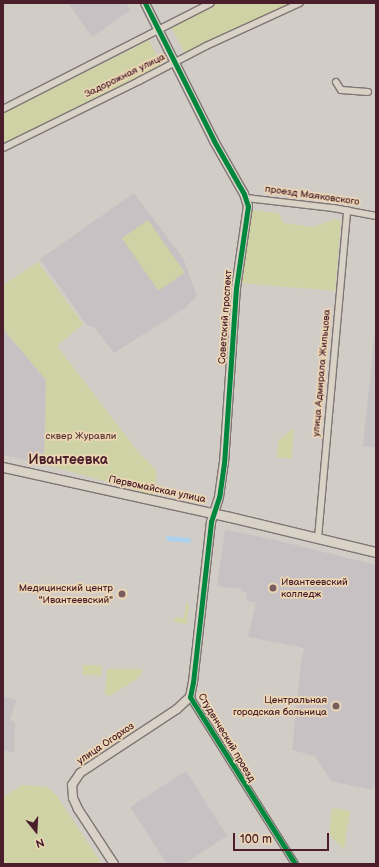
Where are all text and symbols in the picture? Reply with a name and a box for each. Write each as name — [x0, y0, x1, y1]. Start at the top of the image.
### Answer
street label: Задорожная улица — [83, 51, 167, 101]
street label: проезд Маяковского — [264, 183, 360, 209]
street label: Советский проспект — [217, 270, 235, 364]
street label: улица Адмирала Жильцова — [310, 309, 334, 437]
park label: сквер Журавли — [46, 431, 116, 443]
district label: Ивантеевка — [28, 452, 108, 468]
street label: Первомайская улица — [107, 474, 207, 506]
place label: Ивантеевский колледж — [281, 576, 348, 600]
place label: Медицинский центр "Ивантеевский" — [19, 582, 113, 606]
marker: Ивантеевский колледж — [268, 583, 278, 593]
marker: Медицинский центр "Ивантеевский" — [116, 588, 128, 600]
street label: Студенческий проезд — [195, 691, 257, 785]
place label: Центральная городская больница — [233, 694, 327, 718]
marker: Центральная городская больница — [330, 700, 342, 712]
street label: улица Огорхоз — [75, 720, 137, 768]
north arrow — [16, 811, 56, 851]
scale bar — [235, 825, 331, 851]
text: 100 m — [240, 832, 272, 847]
text: N — [34, 835, 46, 850]

